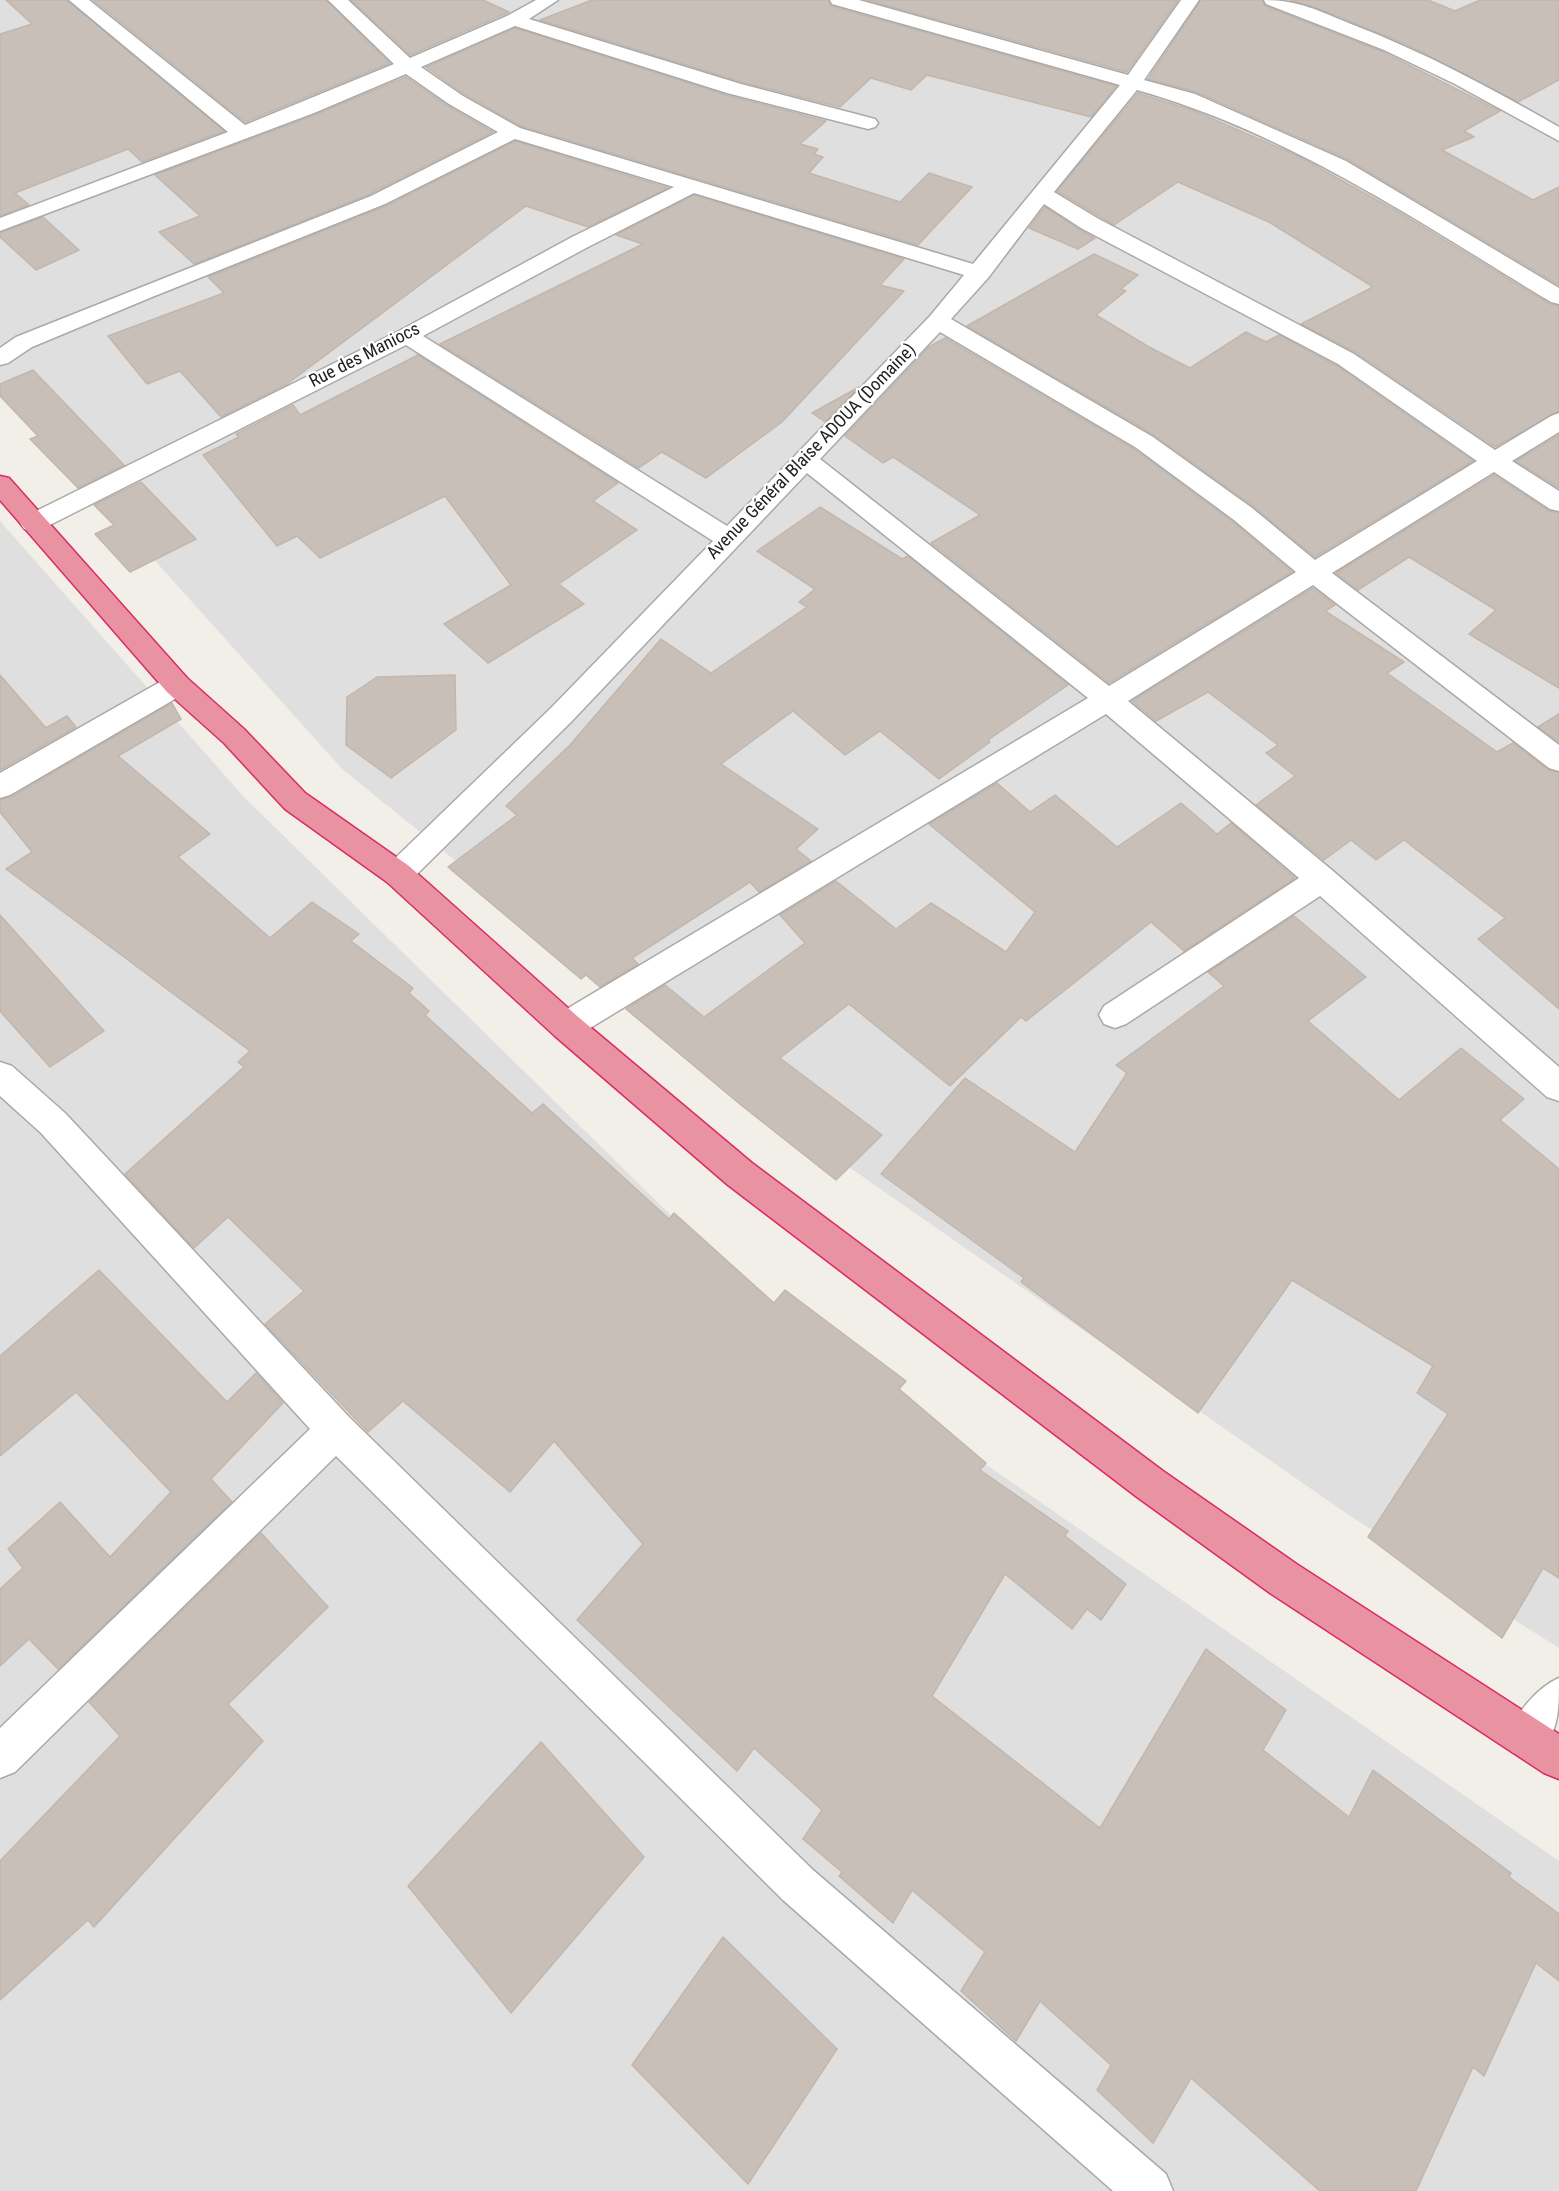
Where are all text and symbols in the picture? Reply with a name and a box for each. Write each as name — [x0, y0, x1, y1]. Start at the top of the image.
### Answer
street label: Rue des Maniocs — [306, 319, 424, 393]
street label: Avenue Général Blaise ADOUA (Domaine) — [703, 340, 921, 564]

